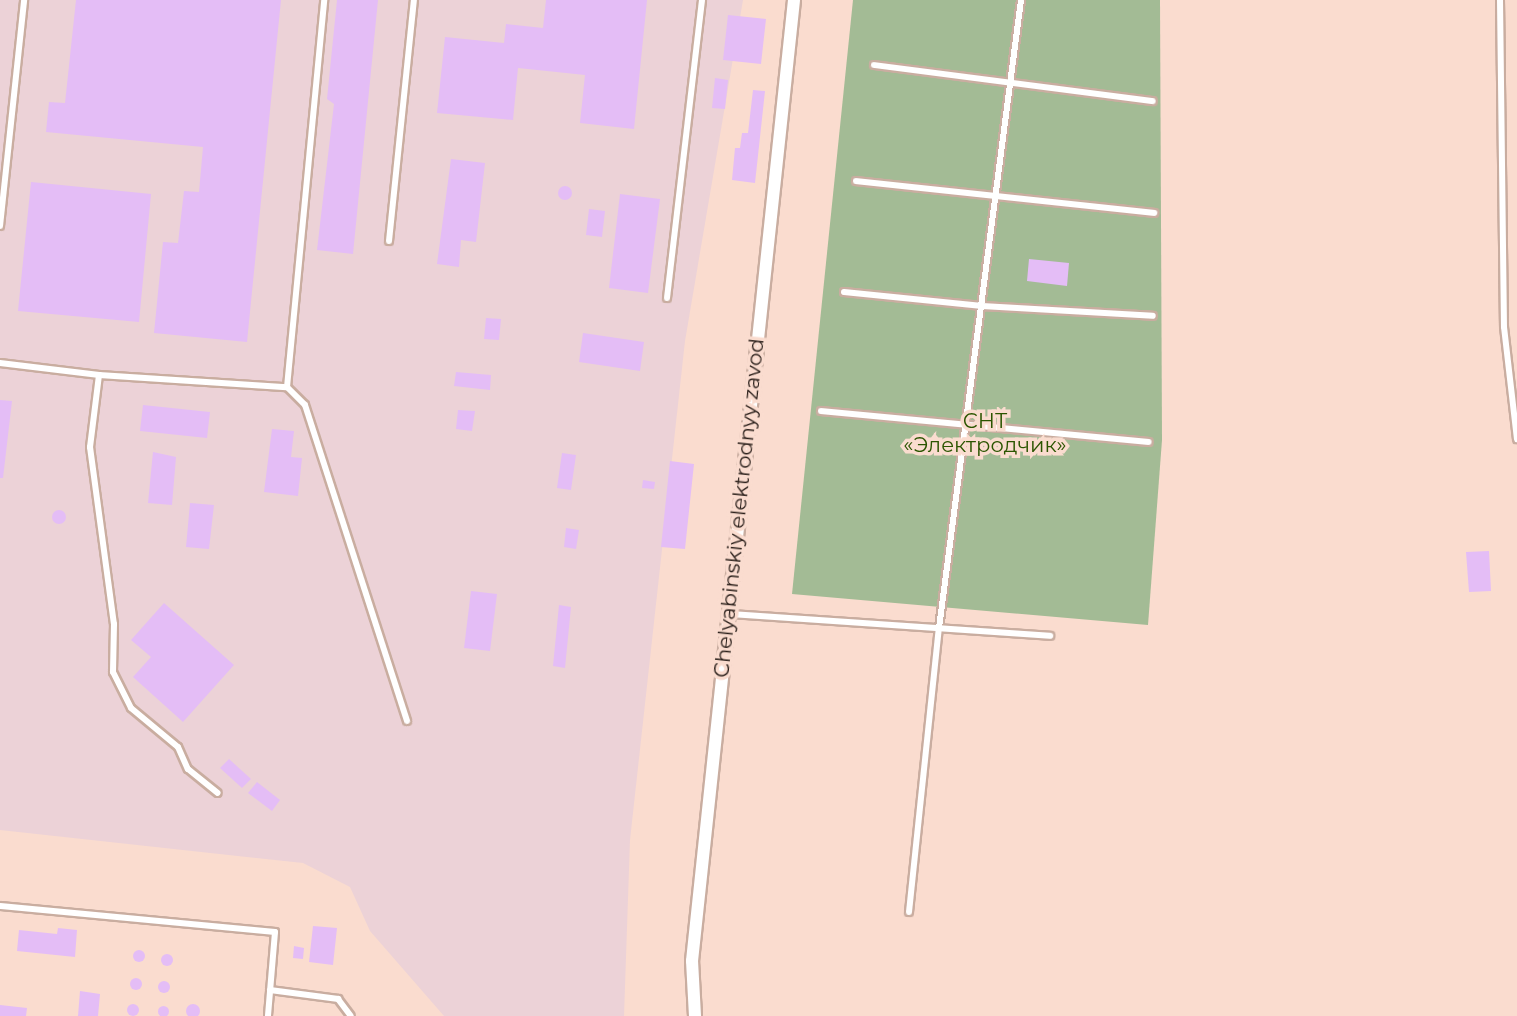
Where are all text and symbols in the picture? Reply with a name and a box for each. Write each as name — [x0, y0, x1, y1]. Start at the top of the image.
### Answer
street label: Chelyabinskiy elektrodnyy zavod — [709, 337, 769, 679]
park label: СНТ «Электродчик» — [903, 408, 1067, 458]

